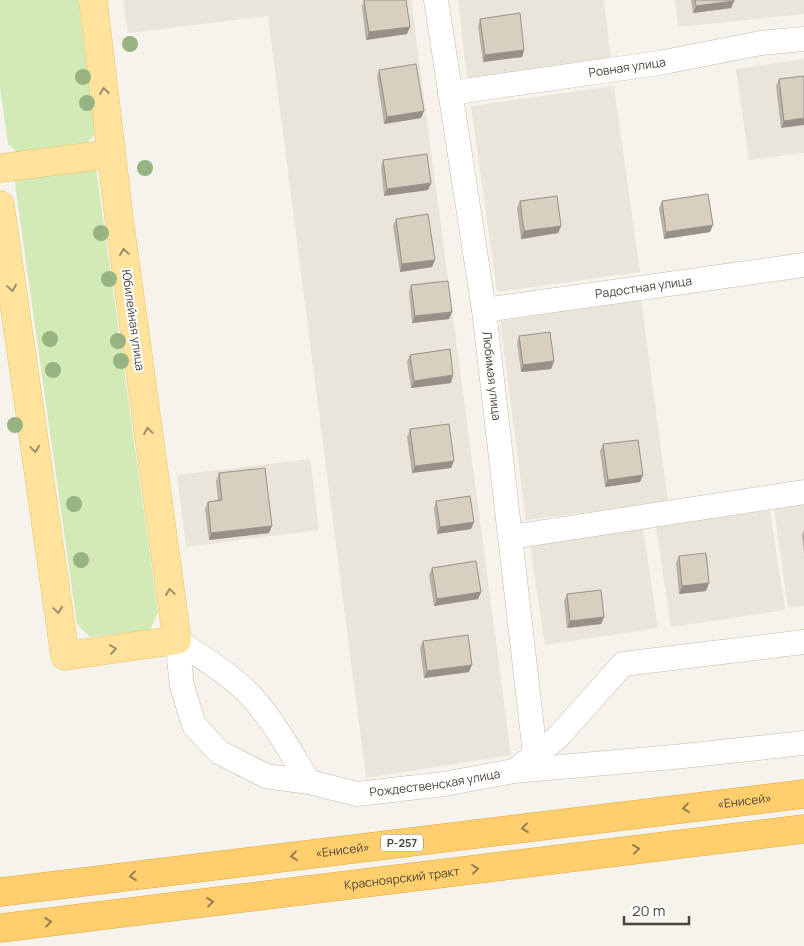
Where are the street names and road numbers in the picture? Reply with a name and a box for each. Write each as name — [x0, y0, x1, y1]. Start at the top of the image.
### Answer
street label: Ровная улица — [588, 53, 667, 81]
street label: Юбилейная улица — [118, 268, 149, 372]
street label: Радостная улица — [594, 272, 693, 302]
street label: Любимая улица — [479, 330, 506, 421]
street label: Рождественская улица — [369, 765, 502, 800]
street label: «Енисей» — [717, 789, 772, 812]
road number: Р-257 — [381, 834, 423, 851]
street label: «Енисей» — [315, 838, 370, 861]
street label: Красноярский тракт — [343, 862, 461, 894]

